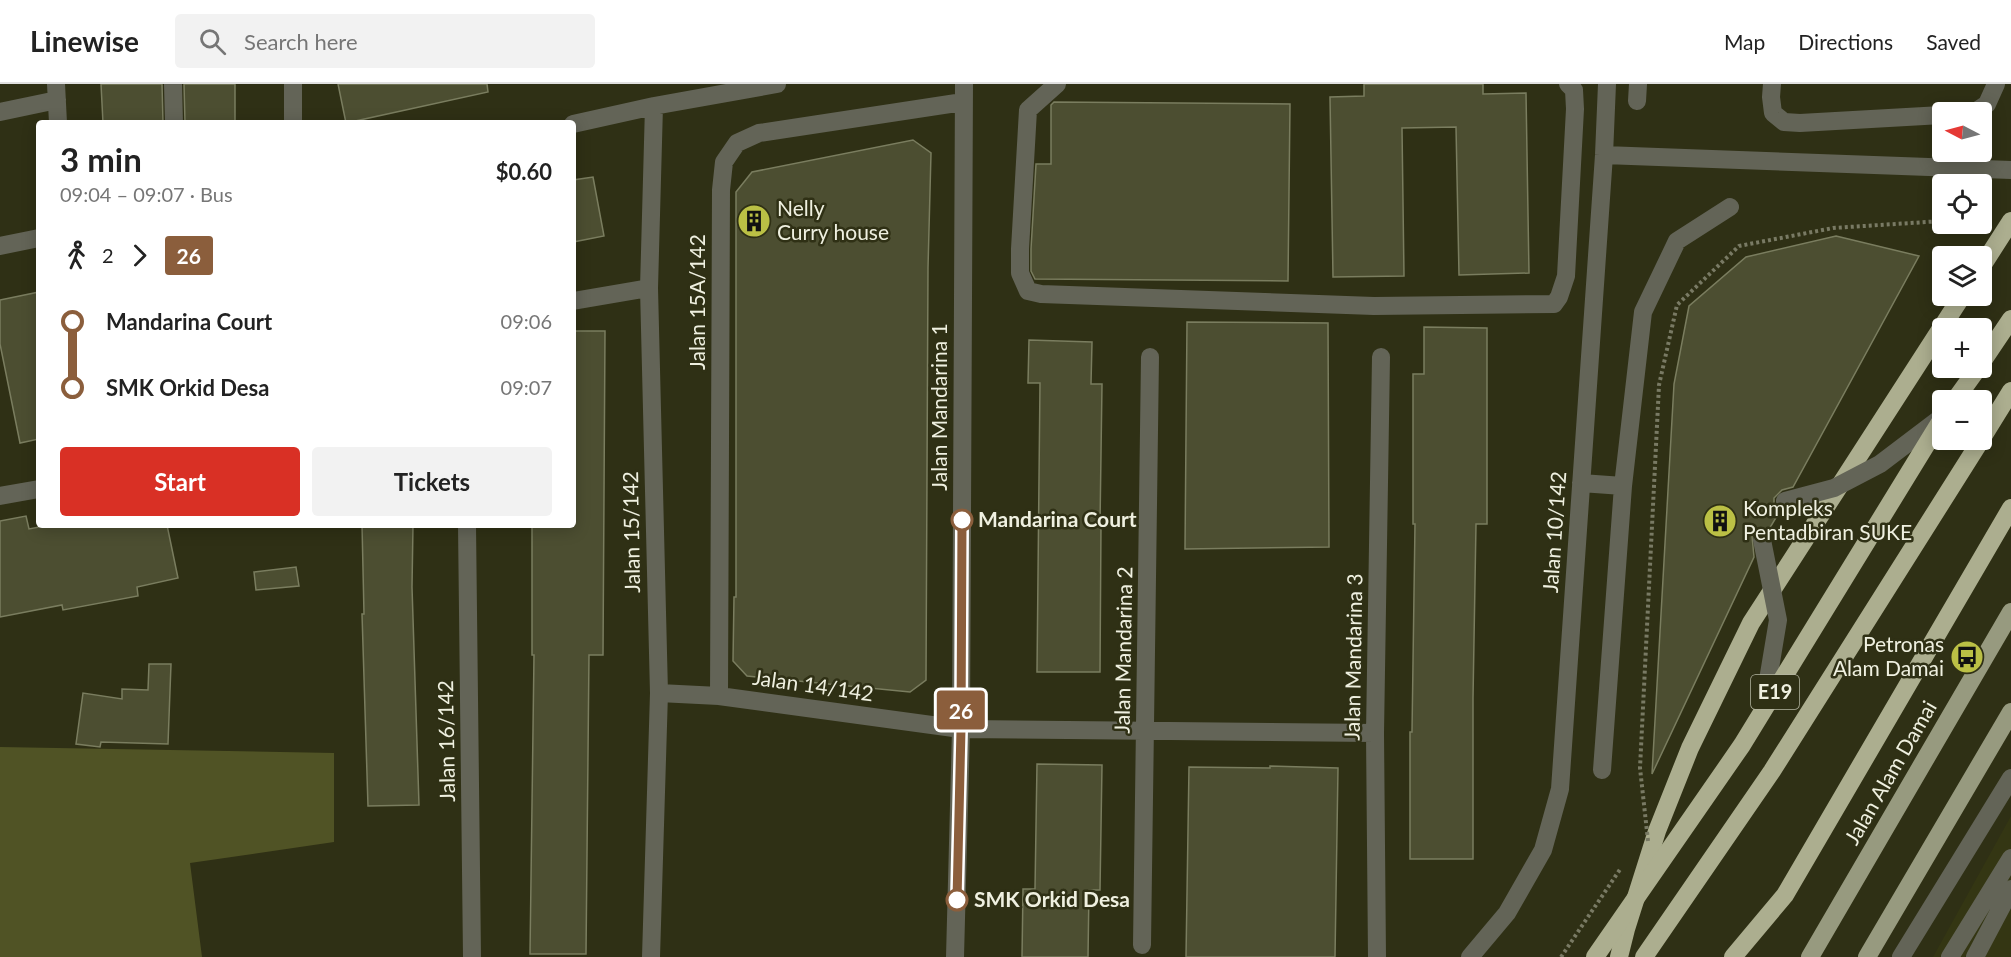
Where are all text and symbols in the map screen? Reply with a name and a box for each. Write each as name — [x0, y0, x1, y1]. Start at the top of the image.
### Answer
search box — [175, 14, 595, 68]
text: Linewise — [30, 24, 139, 58]
icon: search — [196, 25, 229, 58]
text: Search here — [244, 28, 358, 55]
text: Map — [1724, 29, 1765, 54]
text: Directions — [1798, 29, 1893, 54]
text: Saved — [1926, 29, 1981, 54]
north arrow — [1932, 102, 1992, 162]
map controls — [1932, 102, 1992, 450]
text: 3 min — [60, 139, 142, 179]
text: $0.60 — [496, 158, 552, 185]
button: locate — [1932, 174, 1992, 234]
text: 09:04 – 09:07 · Bus — [60, 182, 233, 206]
place label: Nelly Curry house — [777, 195, 889, 244]
building icon: Nelly Curry house — [736, 203, 772, 239]
street label: Jalan 15A/142 — [684, 234, 709, 370]
icon: walk — [60, 239, 93, 272]
icon: forward — [123, 239, 156, 272]
text: 2 — [102, 243, 114, 267]
text: 26 — [177, 243, 201, 268]
button: layers — [1932, 246, 1992, 306]
text: Mandarina Court — [106, 308, 272, 335]
text: 09:06 — [501, 309, 552, 333]
button: + — [1932, 318, 1992, 378]
street label: Jalan Mandarina 1 — [926, 323, 951, 491]
text: SMK Orkid Desa — [106, 374, 269, 401]
text: 09:07 — [501, 375, 552, 399]
button: − — [1932, 390, 1992, 450]
button: Start — [60, 447, 300, 516]
button: Tickets — [312, 447, 552, 516]
street label: Jalan 10/142 — [1537, 470, 1570, 594]
street label: Jalan 15/142 — [617, 471, 644, 593]
place label: Kompleks Pentadbiran SUKE — [1743, 495, 1912, 544]
building icon: Kompleks Pentadbiran SUKE — [1702, 503, 1738, 539]
place label: Mandarina Court — [978, 506, 1137, 531]
marker: Mandarina Court — [951, 509, 973, 531]
street label: Jalan Mandarina 2 — [1109, 566, 1136, 734]
street label: Jalan Mandarina 3 — [1339, 573, 1366, 741]
place label: Petronas Alam Damai — [1833, 631, 1944, 680]
bus stop icon: Petronas Alam Damai — [1949, 639, 1985, 675]
street label: Jalan 14/142 — [751, 664, 875, 705]
road number: E19 — [1751, 675, 1799, 709]
street label: Jalan 16/142 — [432, 680, 459, 802]
line badge: 26 — [934, 690, 988, 730]
street label: Jalan Alam Damai — [1838, 696, 1941, 849]
text: 26 — [949, 698, 973, 723]
place label: SMK Orkid Desa — [974, 886, 1130, 911]
marker: SMK Orkid Desa — [946, 889, 968, 911]

